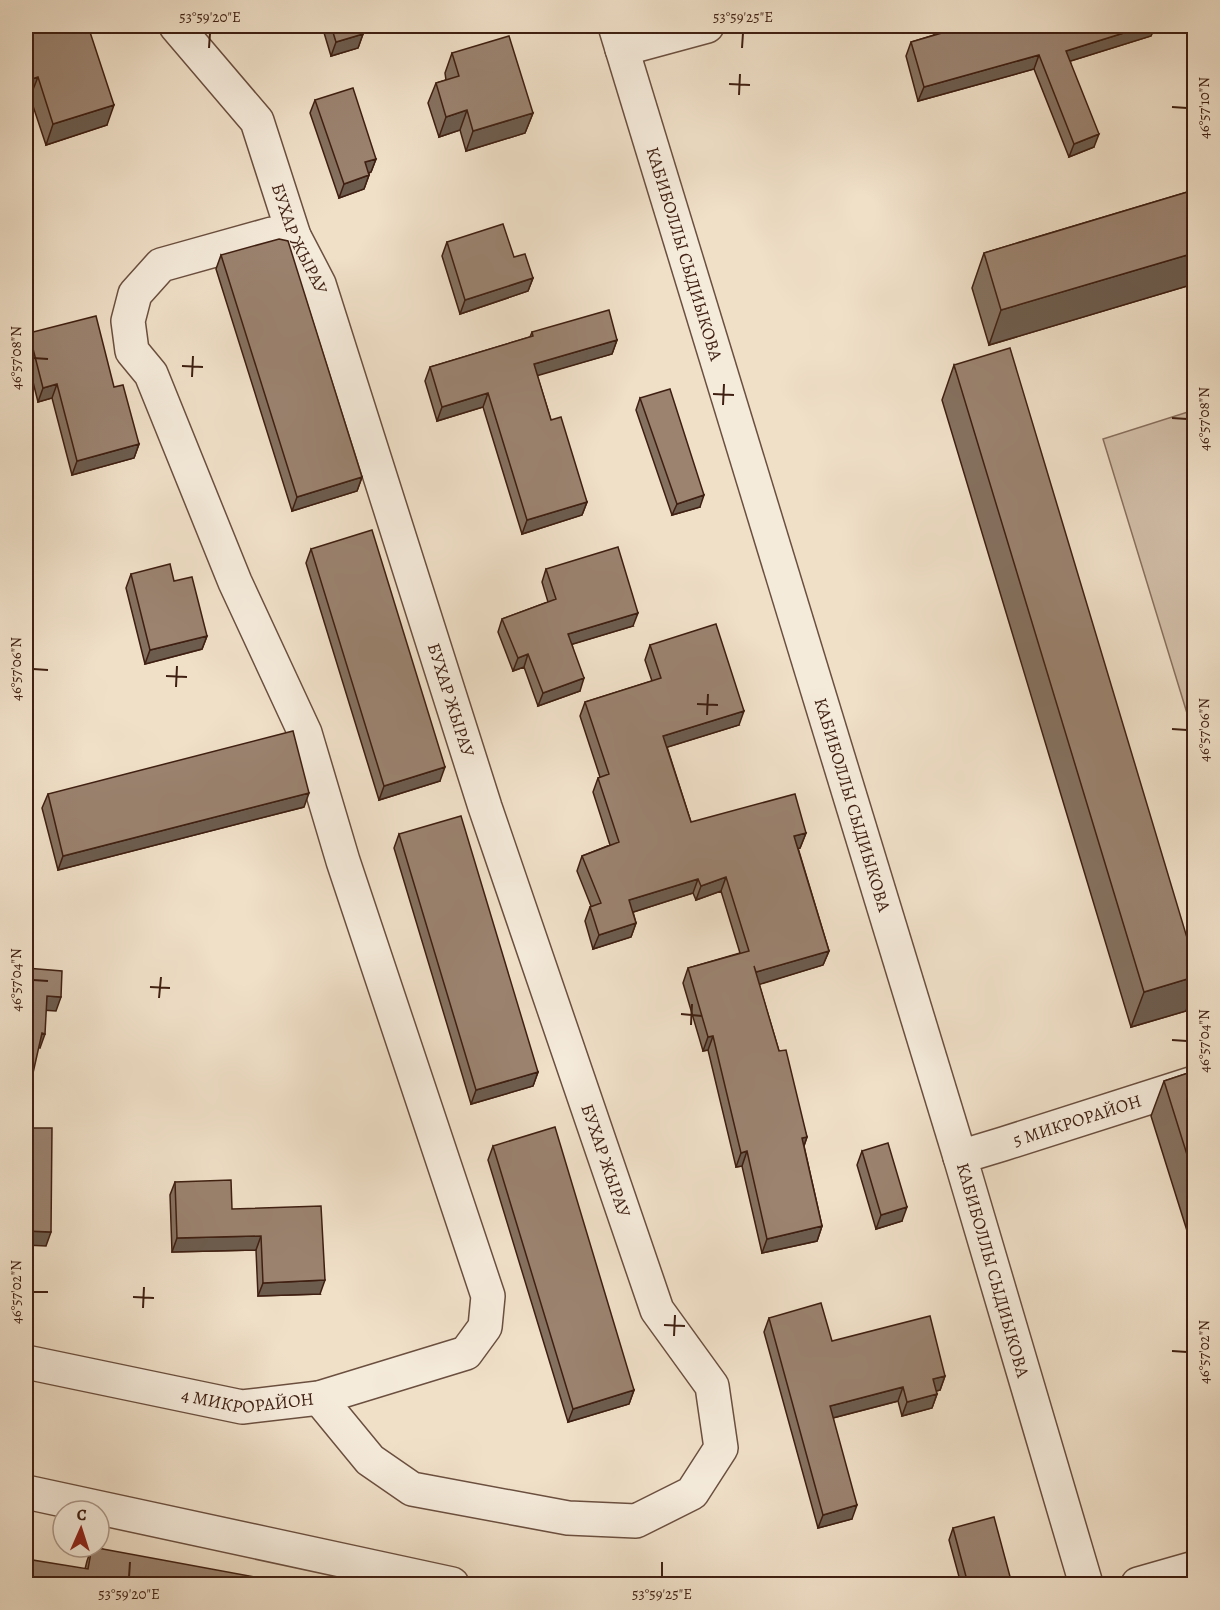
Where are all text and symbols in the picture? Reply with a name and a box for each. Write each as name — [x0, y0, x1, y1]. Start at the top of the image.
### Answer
text: 53°59'20"E — [179, 7, 241, 27]
text: 53°59'25"E — [713, 7, 773, 27]
text: 46°57'10"N — [1194, 77, 1214, 139]
street label: КАБИБОЛЛЫ СЫДИЫКОВА — [641, 144, 729, 364]
street label: БУХАР ЖЫРАУ — [266, 180, 333, 297]
text: 46°57'08"N — [6, 326, 26, 390]
text: 46°57'08"N — [1194, 387, 1214, 451]
text: 46°57'06"N — [6, 637, 26, 701]
street label: БУХАР ЖЫРАУ — [422, 640, 480, 760]
street label: КАБИБОЛЛЫ СЫДИЫКОВА — [809, 695, 897, 915]
text: 46°57'06"N — [1194, 698, 1214, 762]
text: 46°57'04"N — [6, 948, 26, 1012]
text: 46°57'04"N — [1194, 1009, 1214, 1073]
street label: 5 МИКРОРАЙОН — [1010, 1089, 1144, 1152]
street label: БУХАР ЖЫРАУ — [575, 1101, 637, 1221]
street label: КАБИБОЛЛЫ СЫДИЫКОВА — [951, 1160, 1035, 1381]
text: 46°57'02"N — [6, 1260, 26, 1324]
text: 46°57'02"N — [1194, 1320, 1214, 1384]
street label: 4 МИКРОРАЙОН — [179, 1383, 315, 1419]
north arrow — [51, 1499, 111, 1559]
text: С — [76, 1504, 87, 1526]
text: 53°59'20"E — [98, 1584, 160, 1604]
text: 53°59'25"E — [632, 1584, 692, 1604]

